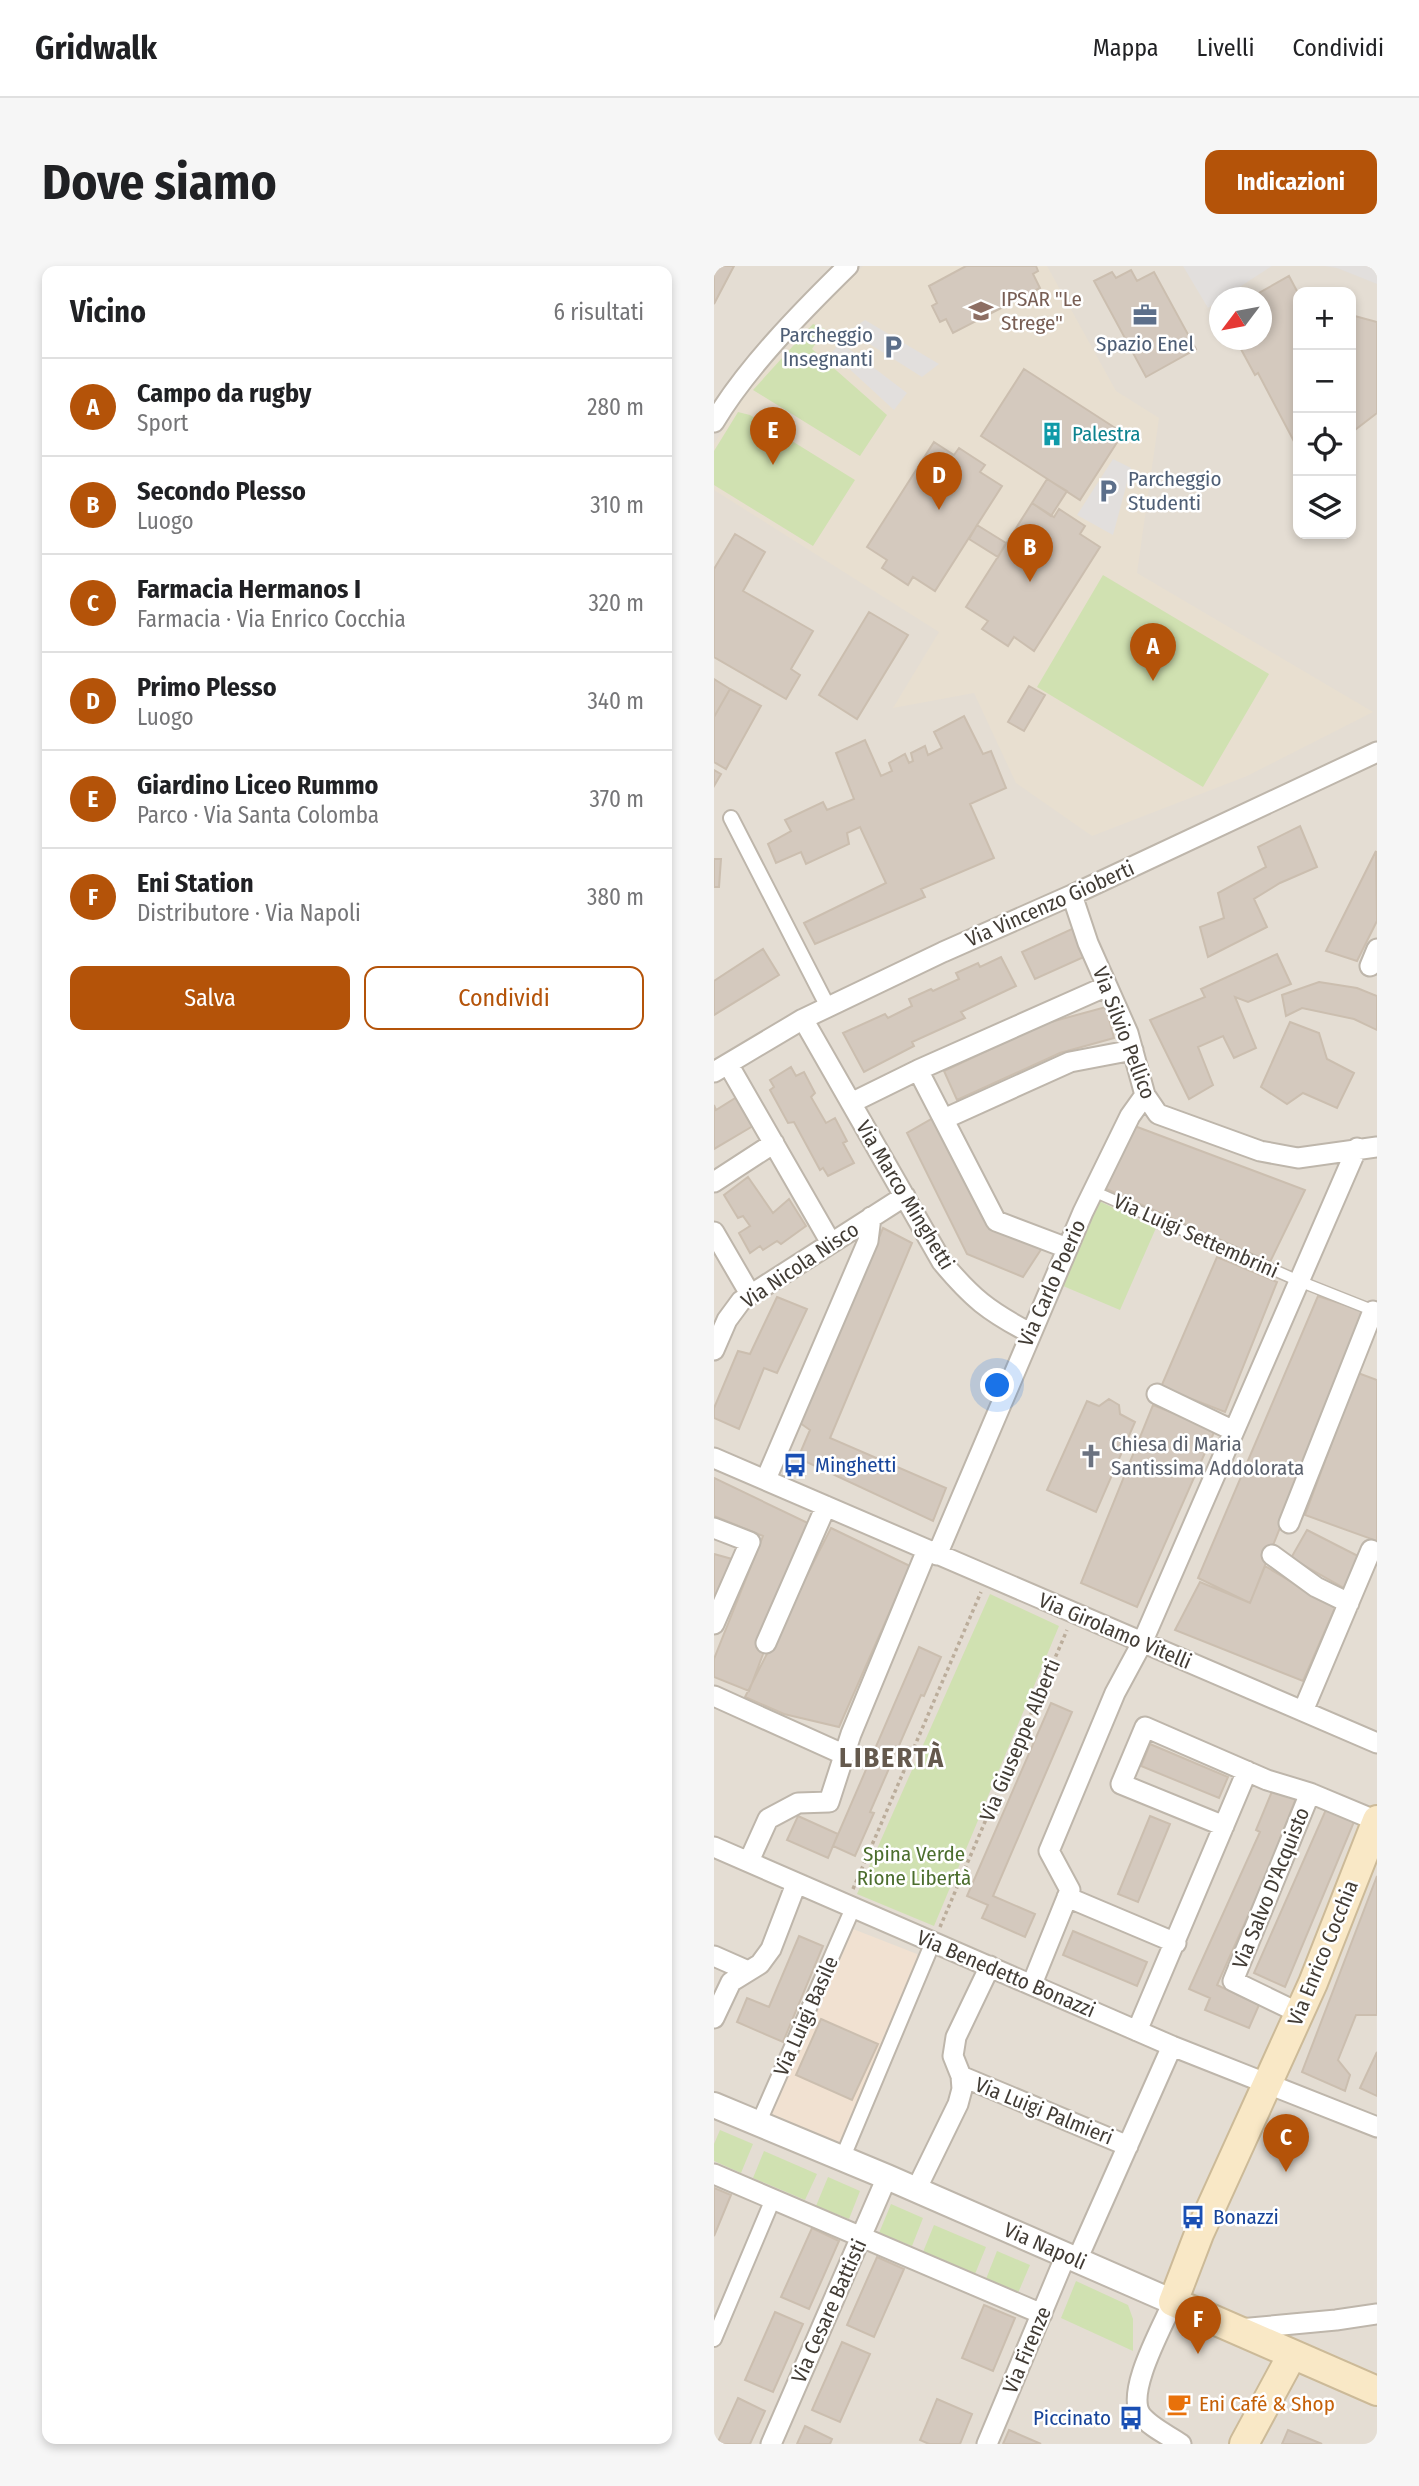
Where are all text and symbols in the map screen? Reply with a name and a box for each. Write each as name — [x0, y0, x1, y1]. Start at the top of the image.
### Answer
text: Gridwalk — [35, 28, 157, 68]
text: Mappa — [1093, 34, 1159, 62]
text: Livelli — [1197, 34, 1254, 62]
text: Condividi — [1292, 34, 1384, 62]
button: Indicazioni — [1205, 150, 1377, 214]
text: Dove siamo — [42, 153, 277, 212]
place label: IPSAR "Le Strege" — [1001, 286, 1082, 336]
north arrow — [1209, 287, 1272, 350]
map controls — [1293, 287, 1356, 539]
button: + — [1293, 287, 1356, 350]
text: Vicino — [70, 294, 146, 330]
school or university icon: IPSAR "Le Strege" — [967, 297, 995, 325]
text: 6 risultati — [553, 298, 644, 326]
office icon: Spazio Enel — [1131, 301, 1159, 329]
place label: Parcheggio Insegnanti — [780, 322, 873, 372]
place label: Spazio Enel — [1096, 331, 1194, 357]
parking icon: Parcheggio Insegnanti — [879, 333, 907, 361]
button: − — [1293, 350, 1356, 413]
text: Campo da rugby — [137, 378, 311, 409]
text: A — [87, 393, 99, 421]
text: 280 m — [587, 393, 644, 421]
pin: E — [750, 407, 796, 465]
text: Sport — [137, 409, 188, 437]
button: locate — [1293, 413, 1356, 476]
building icon: Palestra — [1038, 420, 1066, 448]
place label: Palestra — [1072, 421, 1141, 447]
pin: D — [916, 452, 962, 510]
place label: Parcheggio Studenti — [1128, 466, 1221, 516]
text: Secondo Plesso — [137, 476, 306, 507]
button: layers — [1293, 476, 1356, 539]
parking icon: Parcheggio Studenti — [1094, 477, 1122, 505]
text: B — [87, 491, 99, 519]
text: 310 m — [590, 491, 644, 519]
text: Luogo — [137, 507, 194, 535]
pin: B — [1007, 524, 1053, 582]
text: Farmacia Hermanos I — [137, 574, 361, 605]
text: C — [87, 589, 99, 617]
text: 320 m — [589, 589, 644, 617]
text: Farmacia · Via Enrico Cocchia — [137, 605, 406, 633]
pin: A — [1130, 623, 1176, 681]
text: Primo Plesso — [137, 672, 277, 703]
text: D — [86, 687, 100, 715]
text: 340 m — [588, 687, 644, 715]
text: Luogo — [137, 703, 194, 731]
text: Giardino Liceo Rummo — [137, 770, 378, 801]
text: E — [88, 785, 98, 813]
text: 370 m — [590, 785, 644, 813]
text: Parco · Via Santa Colomba — [137, 801, 379, 829]
street label: Via Vincenzo Gioberti — [962, 855, 1138, 953]
text: Eni Station — [137, 868, 254, 899]
text: F — [88, 883, 98, 911]
text: 380 m — [587, 883, 644, 911]
text: Distributore · Via Napoli — [137, 899, 361, 927]
street label: Via Silvio Pellico — [1087, 963, 1161, 1103]
button: Salva — [70, 966, 350, 1030]
button: Condividi — [364, 966, 644, 1030]
street label: Via Marco Minghetti — [850, 1116, 960, 1274]
street label: Via Luigi Settembrini — [1110, 1188, 1282, 1284]
street label: Via Nicola Nisco — [736, 1216, 864, 1314]
street label: Via Carlo Poerio — [1012, 1216, 1092, 1350]
your location — [980, 1368, 1014, 1402]
place label: Chiesa di Maria Santissima Addolorata — [1111, 1431, 1304, 1481]
church icon: Chiesa di Maria Santissima Addolorata — [1077, 1442, 1105, 1470]
bus stop icon: Minghetti — [781, 1451, 809, 1479]
place label: Minghetti — [815, 1452, 897, 1478]
street label: Via Girolamo Vitelli — [1035, 1587, 1195, 1675]
street label: Via Giuseppe Alberti — [974, 1655, 1066, 1825]
district label: LIBERTÀ — [839, 1740, 945, 1774]
street label: Via Salvo D'Acquisto — [1227, 1803, 1315, 1973]
park label: Spina Verde Rione Libertà — [857, 1841, 971, 1891]
street label: Via Enrico Cocchia — [1282, 1876, 1364, 2030]
street label: Via Benedetto Bonazzi — [913, 1925, 1099, 2023]
street label: Via Luigi Basile — [768, 1952, 844, 2080]
street label: Via Luigi Palmieri — [971, 2072, 1117, 2150]
pin: C — [1263, 2114, 1309, 2172]
bus stop icon: Bonazzi — [1179, 2203, 1207, 2231]
place label: Bonazzi — [1213, 2204, 1279, 2230]
street label: Via Napoli — [1000, 2217, 1090, 2276]
street label: Via Cesare Battisti — [786, 2235, 872, 2387]
pin: F — [1175, 2296, 1221, 2354]
street label: Via Firenze — [997, 2303, 1057, 2397]
cafe icon: Eni Café & Shop — [1165, 2390, 1193, 2418]
place label: Eni Café & Shop — [1199, 2391, 1335, 2417]
bus stop icon: Piccinato — [1117, 2404, 1145, 2432]
place label: Piccinato — [1033, 2405, 1111, 2431]

